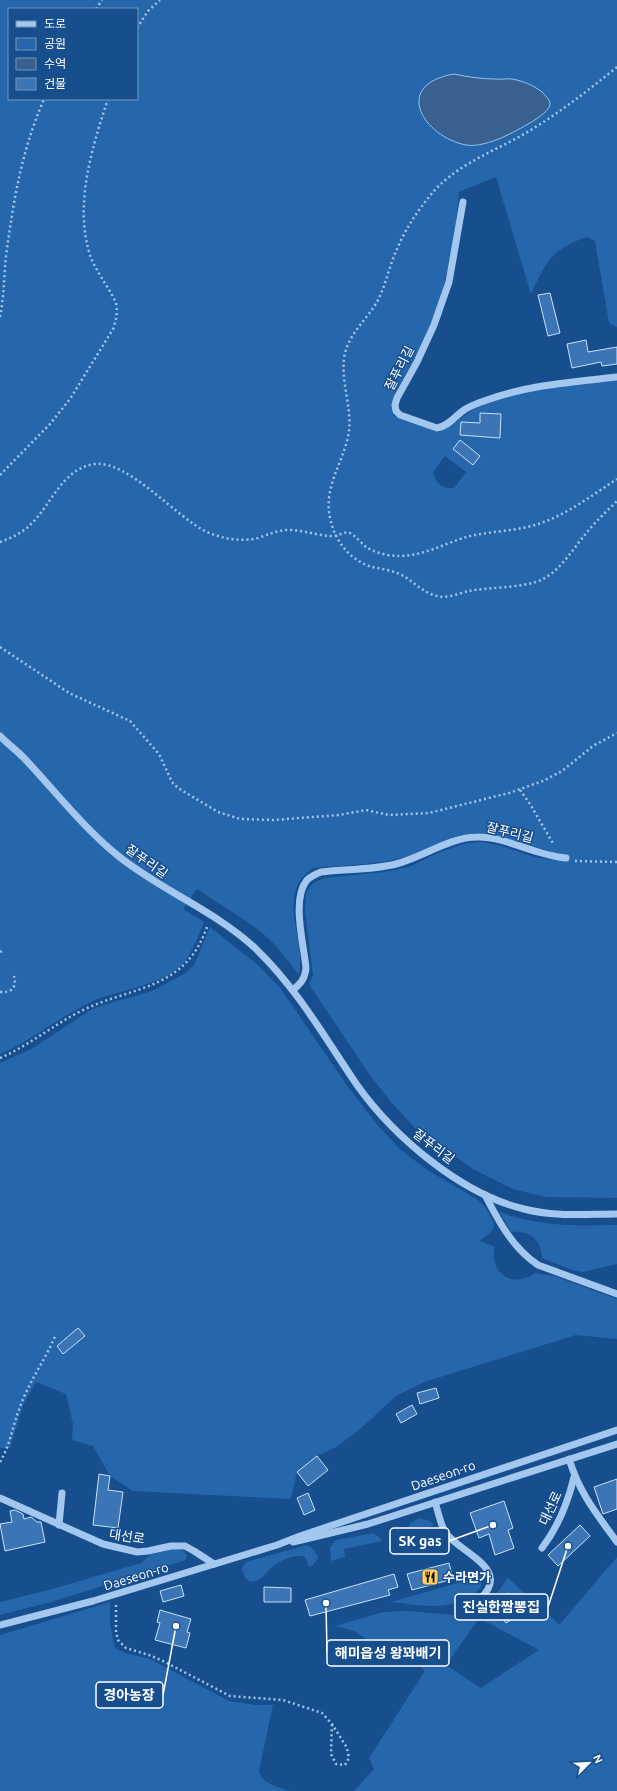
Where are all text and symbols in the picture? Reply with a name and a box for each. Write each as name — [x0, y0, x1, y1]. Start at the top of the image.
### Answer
legend — [8, 8, 138, 100]
text: 도로 — [44, 17, 66, 30]
text: 공원 — [44, 37, 66, 50]
text: 수역 — [44, 57, 66, 70]
text: 건물 — [44, 77, 66, 90]
street label: 잘푸리길 — [382, 344, 416, 392]
street label: 잘푸리길 — [485, 819, 535, 845]
street label: 잘푸리길 — [123, 842, 171, 880]
street label: 잘푸리길 — [411, 1126, 457, 1166]
street label: Daeseon-ro — [409, 1457, 477, 1493]
street label: 대선로 — [536, 1489, 564, 1527]
street label: 대선로 — [108, 1526, 146, 1546]
callout: SK gas — [390, 1528, 449, 1554]
text: SK gas — [398, 1533, 442, 1549]
street label: Daeseon-ro — [102, 1559, 170, 1593]
restaurant icon: 수라면가 — [420, 1567, 440, 1587]
place label: 수라면가 — [443, 1570, 491, 1584]
callout: 진실한짬뽕집 — [455, 1594, 548, 1620]
text: 진실한짬뽕집 — [462, 1599, 540, 1615]
callout: 해미읍성 왕꽈배기 — [327, 1640, 449, 1666]
text: 해미읍성 왕꽈배기 — [335, 1645, 441, 1661]
callout: 경아농장 — [96, 1682, 163, 1708]
text: 경아농장 — [103, 1687, 155, 1703]
north arrow — [569, 1743, 609, 1783]
text: N — [591, 1753, 605, 1765]

